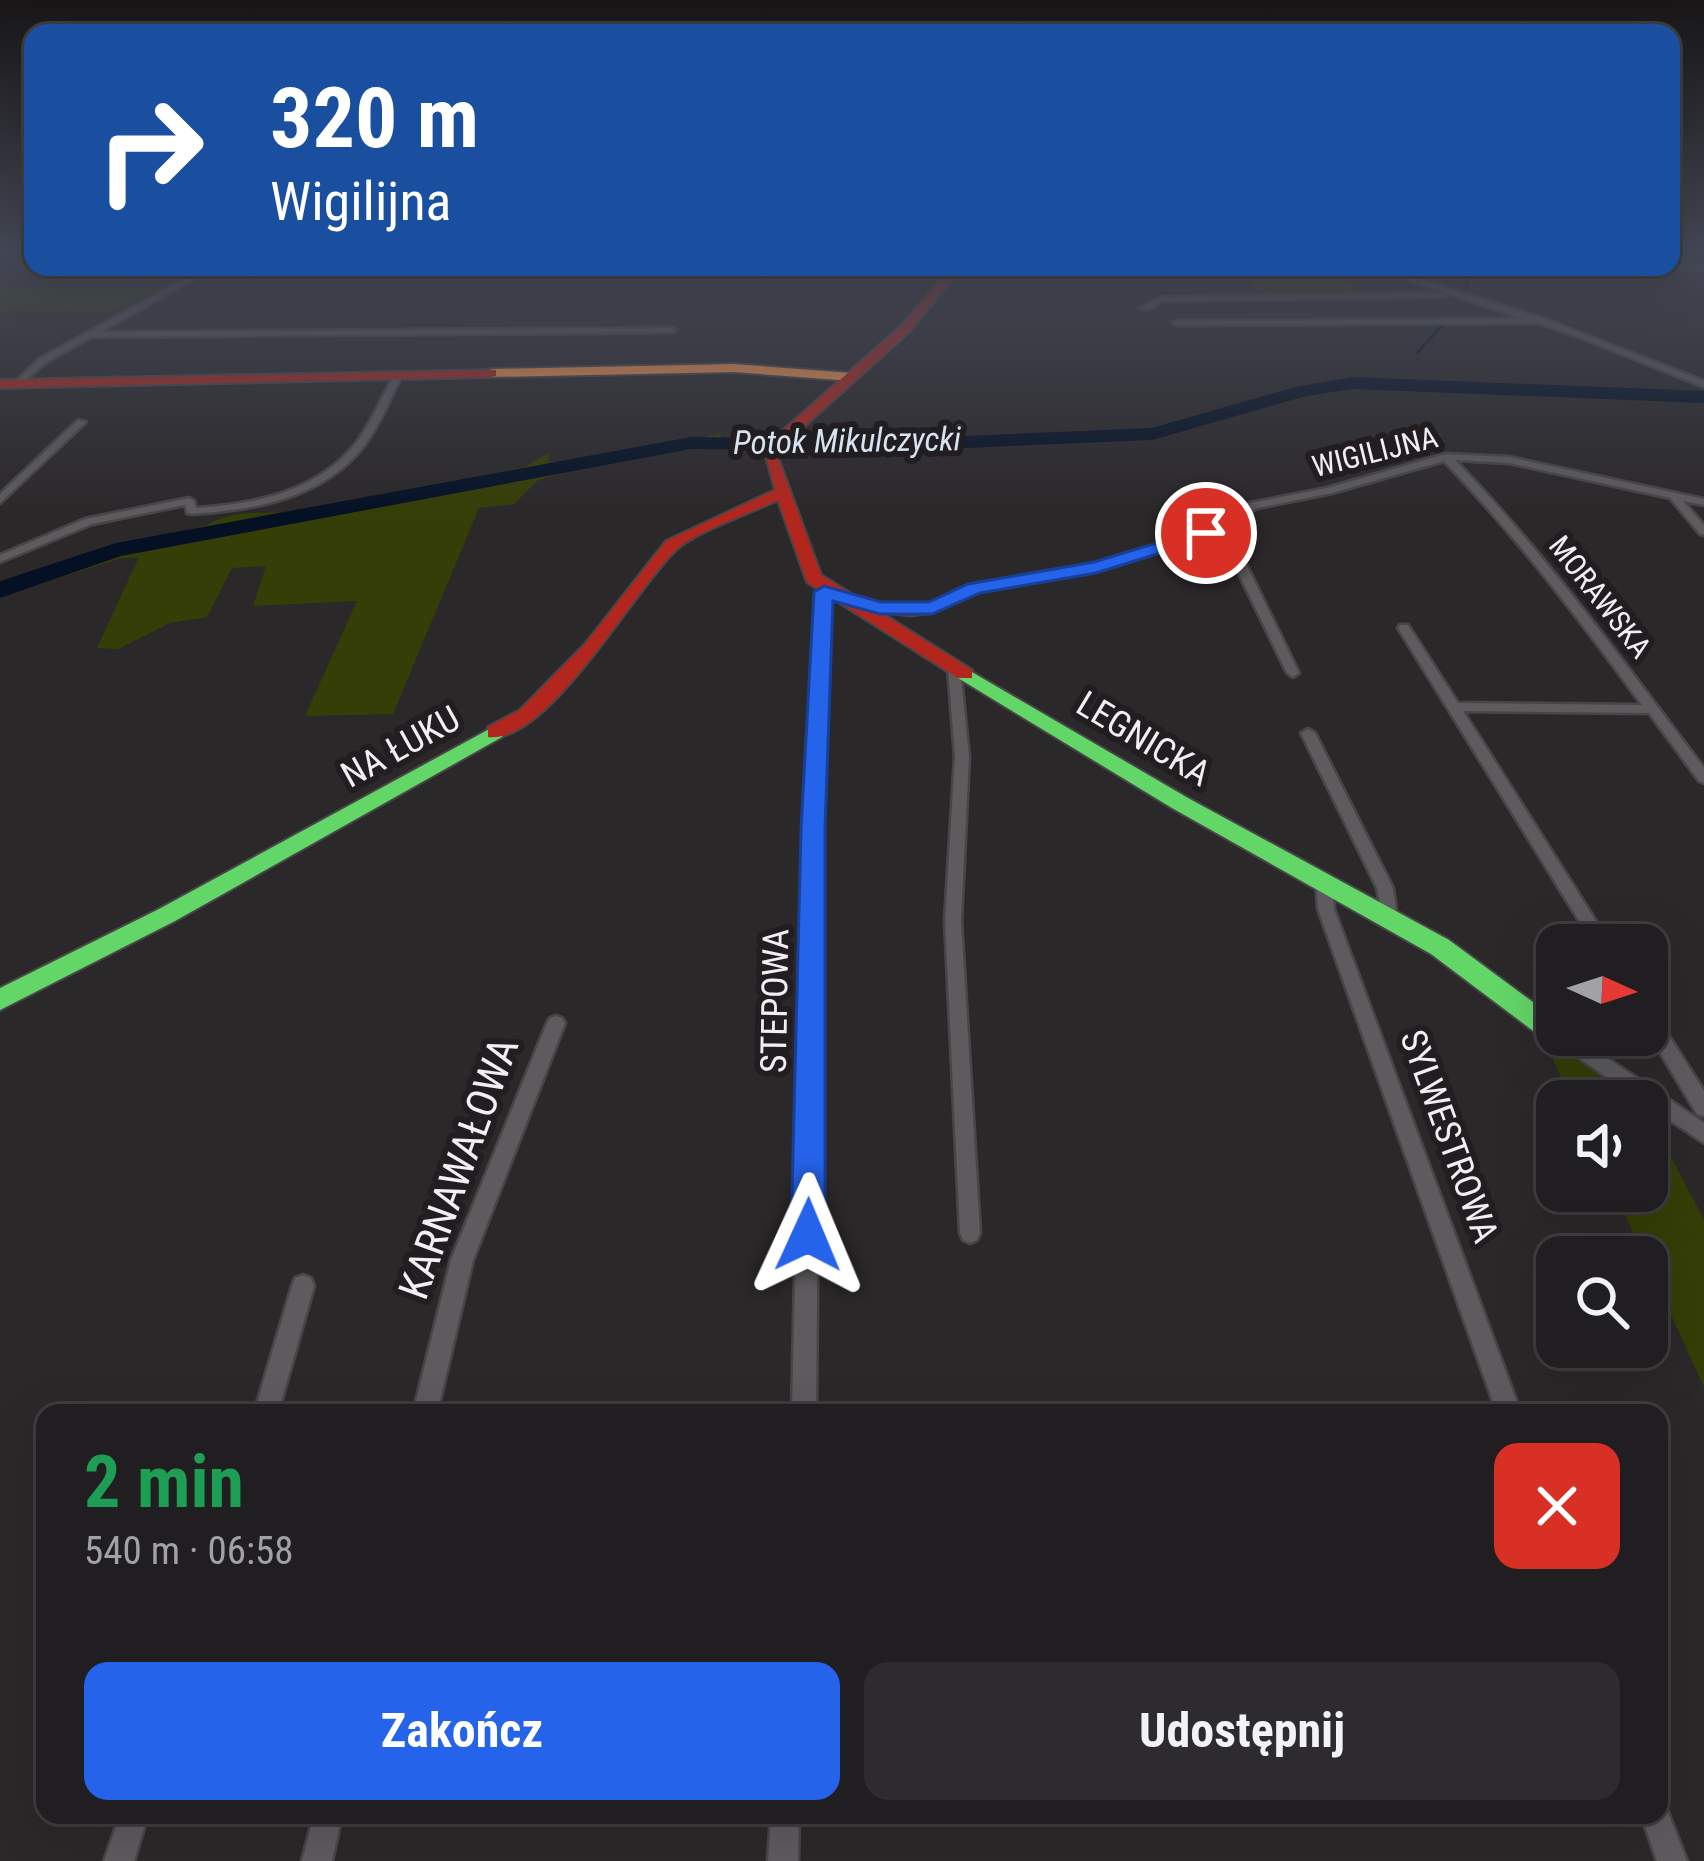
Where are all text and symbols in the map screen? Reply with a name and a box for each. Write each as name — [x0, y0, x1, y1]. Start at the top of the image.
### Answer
text: 320 m — [270, 69, 479, 168]
icon: right — [72, 72, 228, 228]
text: Wigilijna — [270, 170, 451, 233]
water label: Potok Mikulczycki — [733, 419, 962, 462]
street label: WIGILIJNA — [1309, 419, 1441, 484]
pin — [1155, 482, 1257, 584]
icon: arrive — [1173, 500, 1239, 566]
street label: MORAWSKA — [1542, 529, 1659, 665]
street label: LEGNICKA — [1069, 683, 1218, 795]
street label: NA ŁUKU — [334, 697, 467, 796]
north arrow — [1536, 924, 1668, 1056]
map controls — [1536, 924, 1668, 1368]
street label: STEPOWA — [753, 928, 797, 1074]
street label: SYLWESTROWA — [1391, 1024, 1507, 1249]
street label: KARNAWAŁOWA — [389, 1031, 528, 1306]
button: sound — [1536, 1080, 1668, 1212]
position arrow — [745, 1172, 871, 1298]
button: search — [1536, 1236, 1668, 1368]
text: 2 min — [84, 1440, 244, 1525]
button: close — [1494, 1443, 1620, 1569]
text: 540 m · 06:58 — [84, 1528, 294, 1574]
button: Zakończ — [84, 1662, 840, 1800]
button: Udostępnij — [864, 1662, 1620, 1800]

